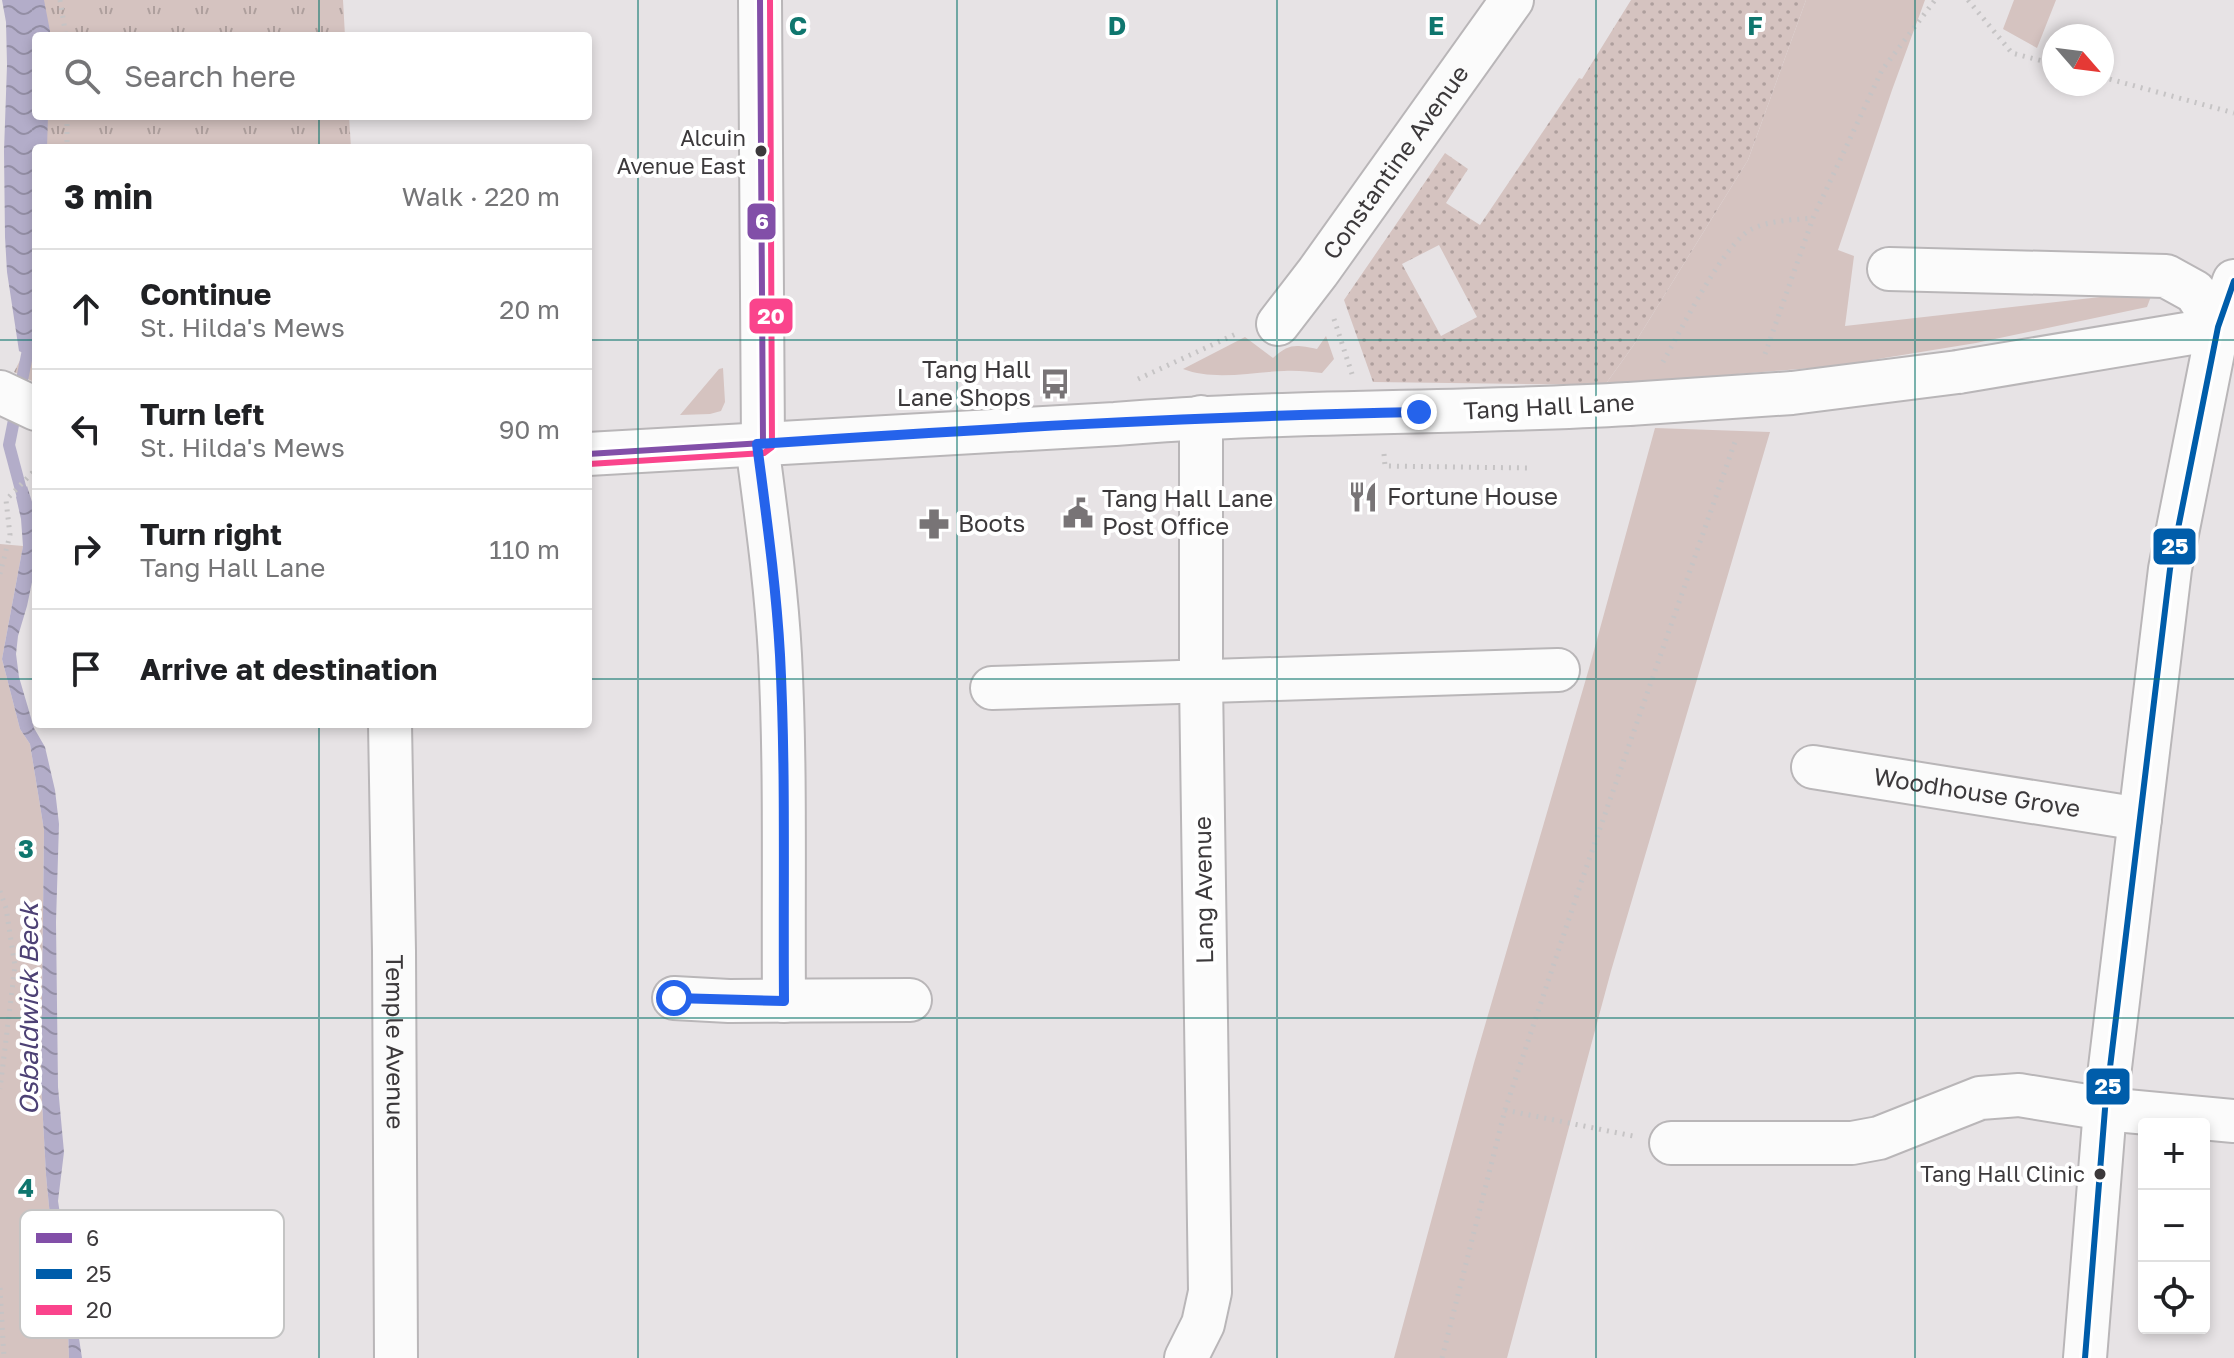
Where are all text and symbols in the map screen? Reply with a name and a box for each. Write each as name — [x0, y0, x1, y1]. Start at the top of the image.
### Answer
text: C — [789, 10, 807, 41]
text: D — [1108, 10, 1126, 41]
text: E — [1428, 10, 1444, 41]
text: F — [1747, 10, 1763, 41]
north arrow — [2042, 24, 2114, 96]
search box — [32, 32, 592, 120]
icon: search — [60, 54, 104, 98]
text: Search here — [124, 58, 296, 94]
street label: Constantine Avenue — [1316, 59, 1474, 264]
place label: Alcuin Avenue East — [617, 124, 746, 179]
marker: Alcuin Avenue East — [753, 143, 769, 159]
text: 3 min — [64, 176, 153, 216]
text: Walk · 220 m — [402, 181, 560, 212]
line badge: 6 — [746, 202, 777, 241]
text: 6 — [755, 207, 769, 234]
text: Continue — [140, 276, 271, 312]
icon: ahead — [64, 287, 108, 331]
text: 20 m — [499, 294, 560, 325]
line badge: 20 — [748, 297, 794, 335]
text: 20 — [757, 302, 785, 329]
text: St. Hilda's Mews — [140, 312, 345, 343]
place label: Tang Hall Lane Shops — [897, 354, 1031, 411]
bus stop icon: Tang Hall Lane Shops — [1038, 367, 1072, 401]
street label: Tang Hall Lane — [1463, 387, 1635, 424]
route end — [1401, 394, 1437, 430]
text: Turn left — [140, 396, 265, 432]
icon: left — [64, 407, 108, 451]
text: 90 m — [499, 414, 560, 445]
text: St. Hilda's Mews — [140, 432, 345, 463]
restaurant icon: Fortune House — [1346, 480, 1380, 514]
place label: Fortune House — [1387, 481, 1558, 510]
place label: Tang Hall Lane Post Office — [1102, 483, 1273, 540]
public building icon: Tang Hall Lane Post Office — [1061, 496, 1095, 530]
pharmacy icon: Boots — [917, 507, 951, 541]
place label: Boots — [958, 508, 1025, 537]
text: Turn right — [140, 516, 282, 552]
icon: right — [64, 527, 108, 571]
line badge: 25 — [2152, 527, 2197, 566]
text: 25 — [2162, 532, 2188, 559]
text: 110 m — [489, 534, 560, 565]
text: Tang Hall Lane — [140, 552, 325, 583]
icon: arrive — [64, 647, 108, 691]
text: Arrive at destination — [140, 651, 437, 687]
street label: Woodhouse Grove — [1872, 761, 2083, 822]
street label: Lang Avenue — [1187, 816, 1218, 964]
text: 3 — [18, 833, 34, 864]
water label: Osbaldwick Beck — [13, 900, 44, 1115]
street label: Temple Avenue — [381, 954, 411, 1129]
route start — [656, 980, 692, 1016]
line badge: 25 — [2085, 1067, 2131, 1106]
text: 25 — [2095, 1072, 2121, 1099]
map controls — [2138, 1118, 2210, 1334]
button: + — [2138, 1118, 2210, 1190]
place label: Tang Hall Clinic — [1920, 1160, 2085, 1187]
marker: Tang Hall Clinic — [2092, 1166, 2108, 1182]
text: 4 — [18, 1172, 34, 1203]
button: − — [2138, 1190, 2210, 1262]
legend — [20, 1210, 284, 1338]
text: 6 — [86, 1224, 99, 1251]
text: 25 — [86, 1260, 112, 1287]
button: locate — [2138, 1262, 2210, 1334]
text: 20 — [86, 1296, 112, 1323]

